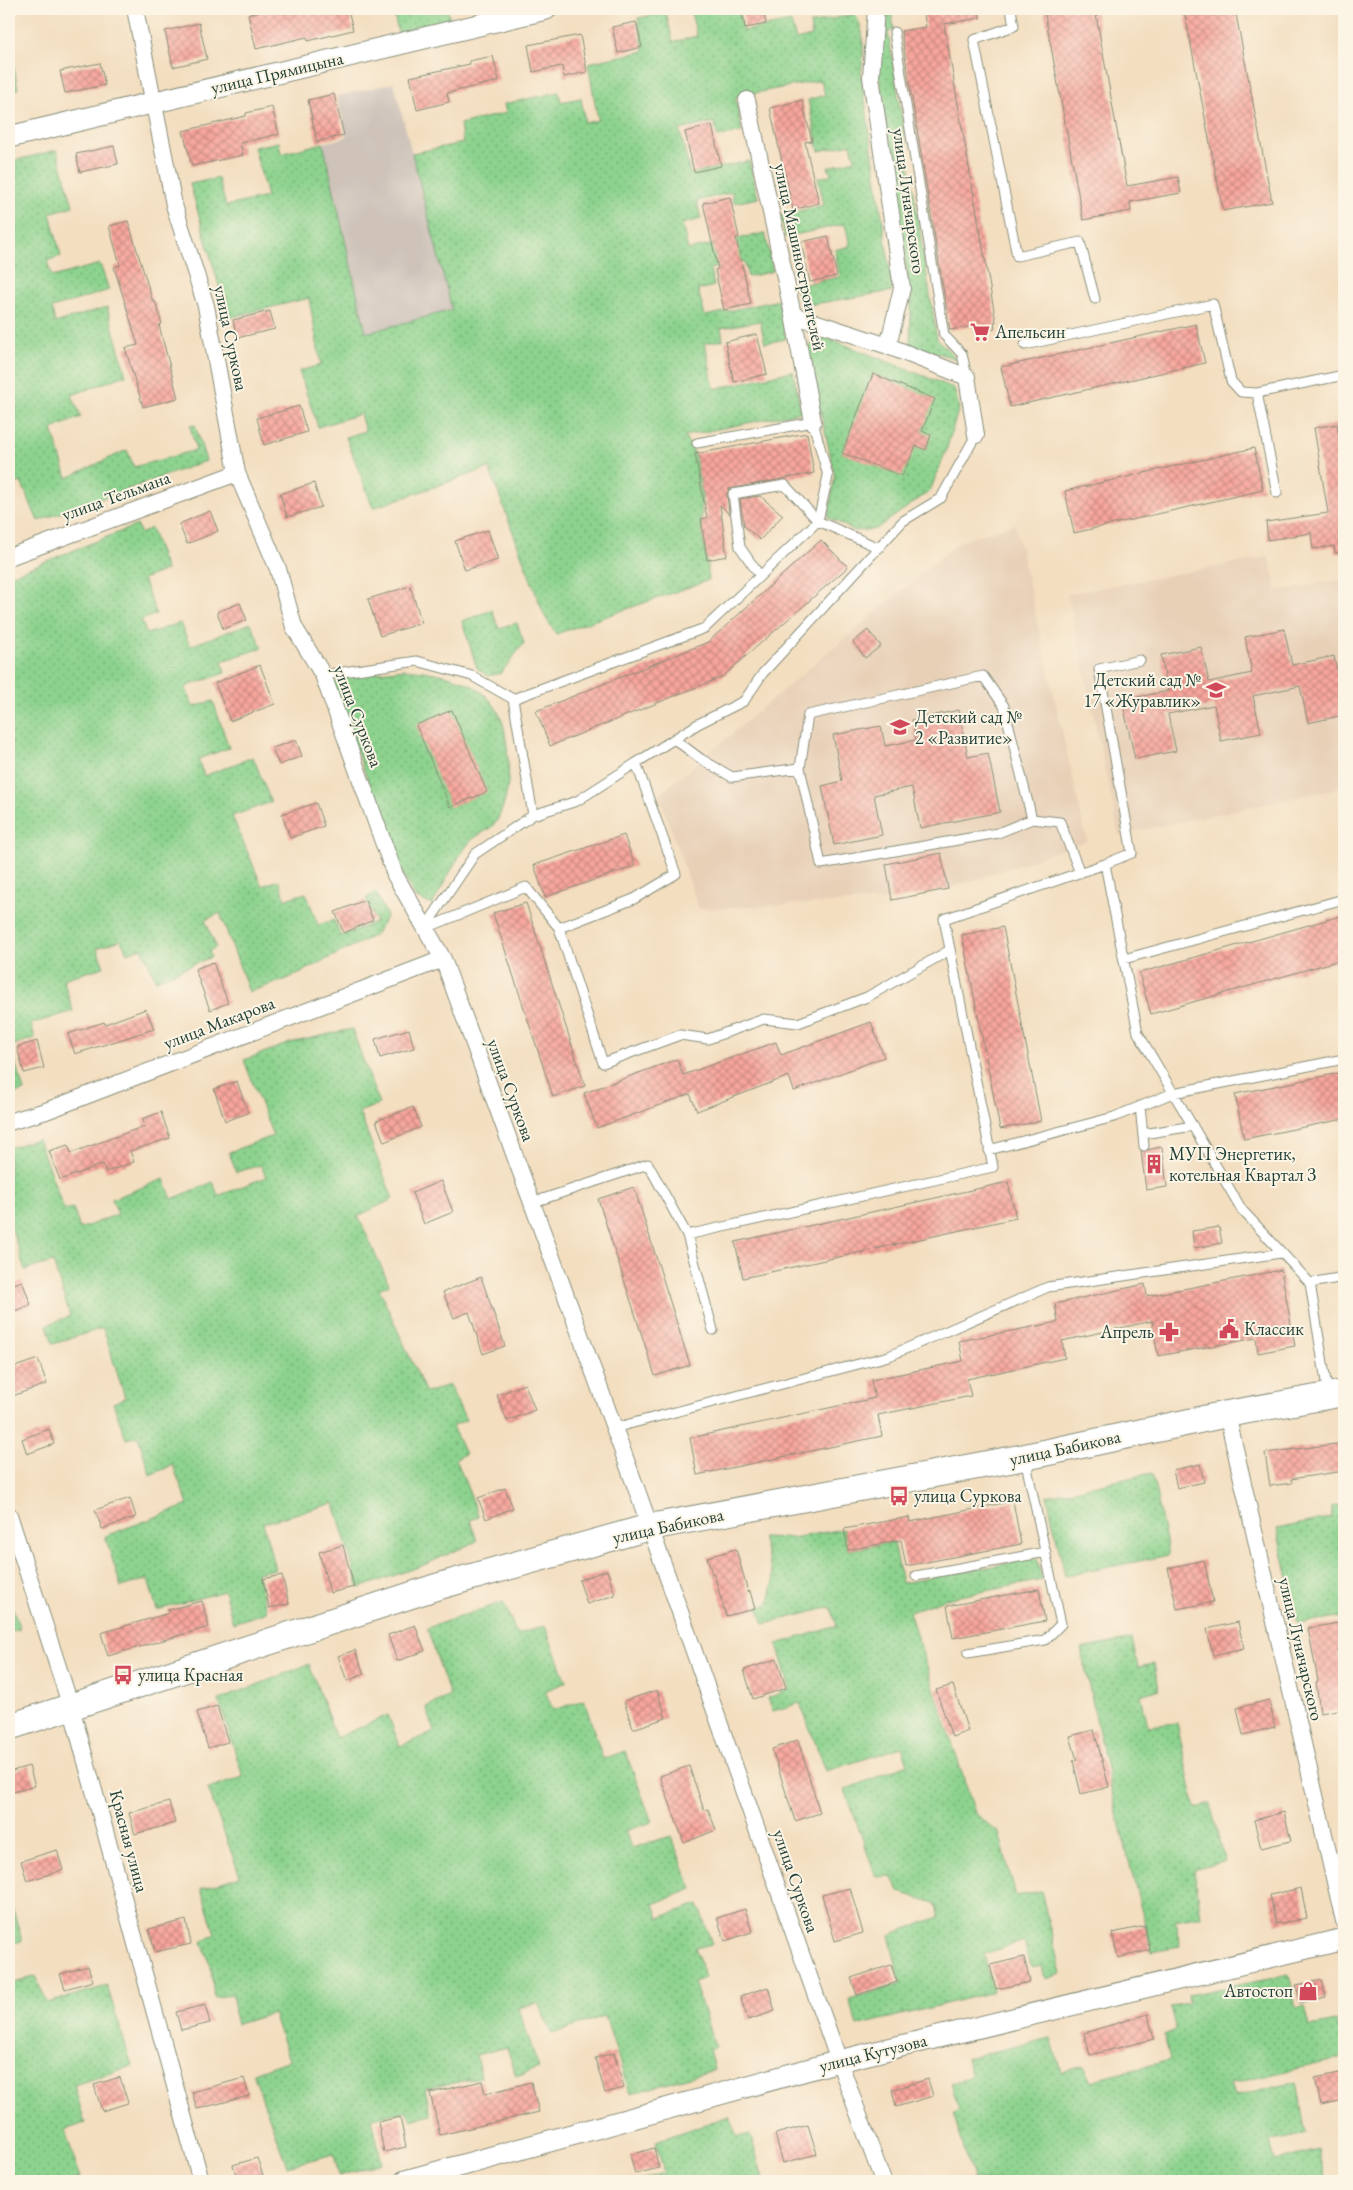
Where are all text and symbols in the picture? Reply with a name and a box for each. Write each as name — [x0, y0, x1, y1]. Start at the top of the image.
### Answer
street label: улица Прямицына — [208, 46, 346, 99]
street label: улица Луначарского — [888, 127, 931, 275]
street label: улица Машиностроителей — [769, 161, 832, 353]
street label: улица Суркова — [209, 283, 254, 394]
place label: Апельсин — [994, 320, 1065, 343]
supermarket icon: Апельсин — [969, 321, 991, 343]
street label: улица Тельмана — [58, 465, 174, 526]
street label: улица Суркова — [328, 661, 389, 771]
place label: Детский сад № 17 «Журавлик» — [1084, 668, 1201, 712]
school or university icon: Детский сад № 17 «Журавлик» — [1205, 679, 1227, 701]
place label: Детский сад № 2 «Развитие» — [915, 705, 1022, 749]
school or university icon: Детский сад № 2 «Развитие» — [889, 716, 911, 738]
street label: улица Макарова — [160, 990, 278, 1054]
street label: улица Суркова — [482, 1035, 541, 1145]
place label: МУП Энергетик, котельная Квартал З — [1169, 1142, 1316, 1186]
building icon: МУП Энергетик, котельная Квартал З — [1143, 1153, 1165, 1175]
place label: Классик — [1244, 1317, 1304, 1340]
public building icon: Классик — [1218, 1318, 1240, 1340]
place label: Апрель — [1099, 1320, 1154, 1343]
pharmacy icon: Апрель — [1158, 1321, 1180, 1343]
street label: улица Бабикова — [1007, 1424, 1123, 1471]
place label: улица Суркова — [914, 1484, 1022, 1507]
bus stop icon: улица Суркова — [888, 1485, 910, 1507]
street label: улица Бабикова — [610, 1502, 726, 1549]
street label: улица Луначарского — [1274, 1575, 1329, 1723]
place label: улица Красная — [138, 1663, 243, 1686]
bus stop icon: улица Красная — [112, 1664, 134, 1686]
street label: Красная улица — [105, 1787, 154, 1896]
street label: улица Суркова — [768, 1826, 825, 1936]
place label: Автостоп — [1223, 1979, 1293, 2002]
shop icon: Автостоп — [1297, 1980, 1319, 2002]
street label: улица Кутузова — [817, 2028, 930, 2077]

